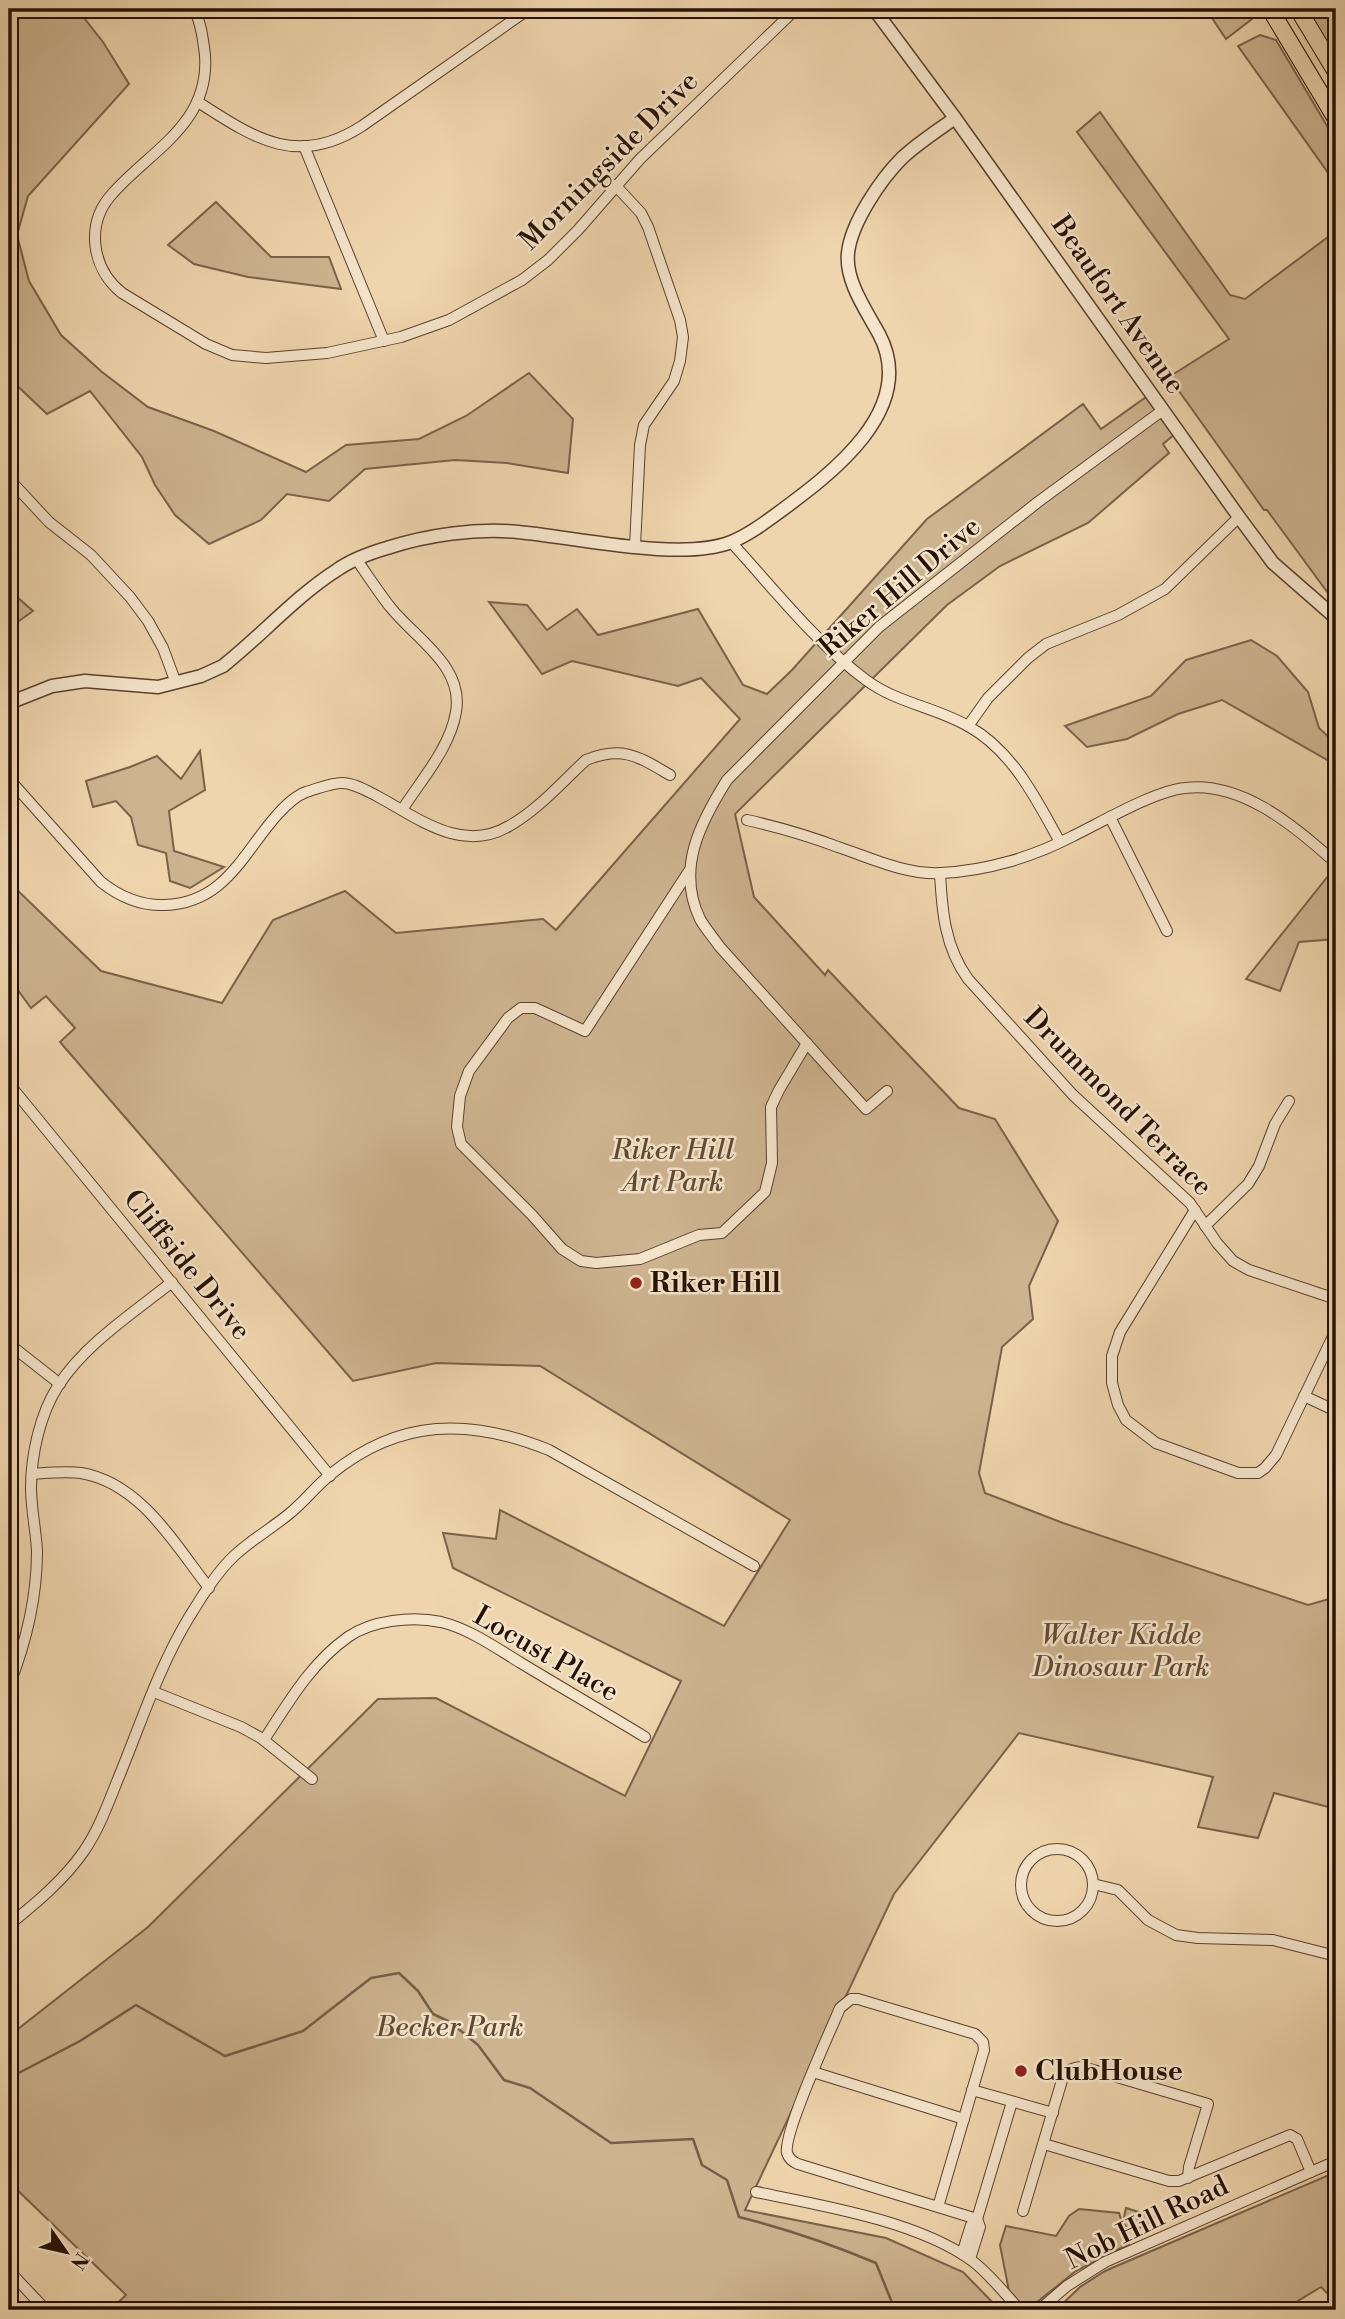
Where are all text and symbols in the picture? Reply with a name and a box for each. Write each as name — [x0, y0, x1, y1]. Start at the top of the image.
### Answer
street label: Morningside Drive — [512, 64, 706, 258]
street label: Beaufort Avenue — [1043, 208, 1193, 401]
street label: Riker Hill Drive — [812, 509, 988, 665]
street label: Drummond Terrace — [1016, 1000, 1220, 1204]
park label: Riker Hill Art Park — [611, 1133, 734, 1200]
street label: Cliffside Drive — [116, 1183, 258, 1347]
place label: Riker Hill — [650, 1266, 781, 1301]
marker: Riker Hill — [628, 1275, 644, 1291]
street label: Locust Place — [467, 1598, 625, 1710]
park label: Walter Kidde Dinosaur Park — [1031, 1618, 1210, 1685]
park label: Becker Park — [375, 2010, 524, 2045]
place label: ClubHouse — [1035, 2054, 1183, 2089]
marker: ClubHouse — [1013, 2063, 1029, 2079]
street label: Nob Hill Road — [1060, 2168, 1234, 2278]
north arrow — [32, 2218, 102, 2288]
text: N — [65, 2248, 93, 2274]

